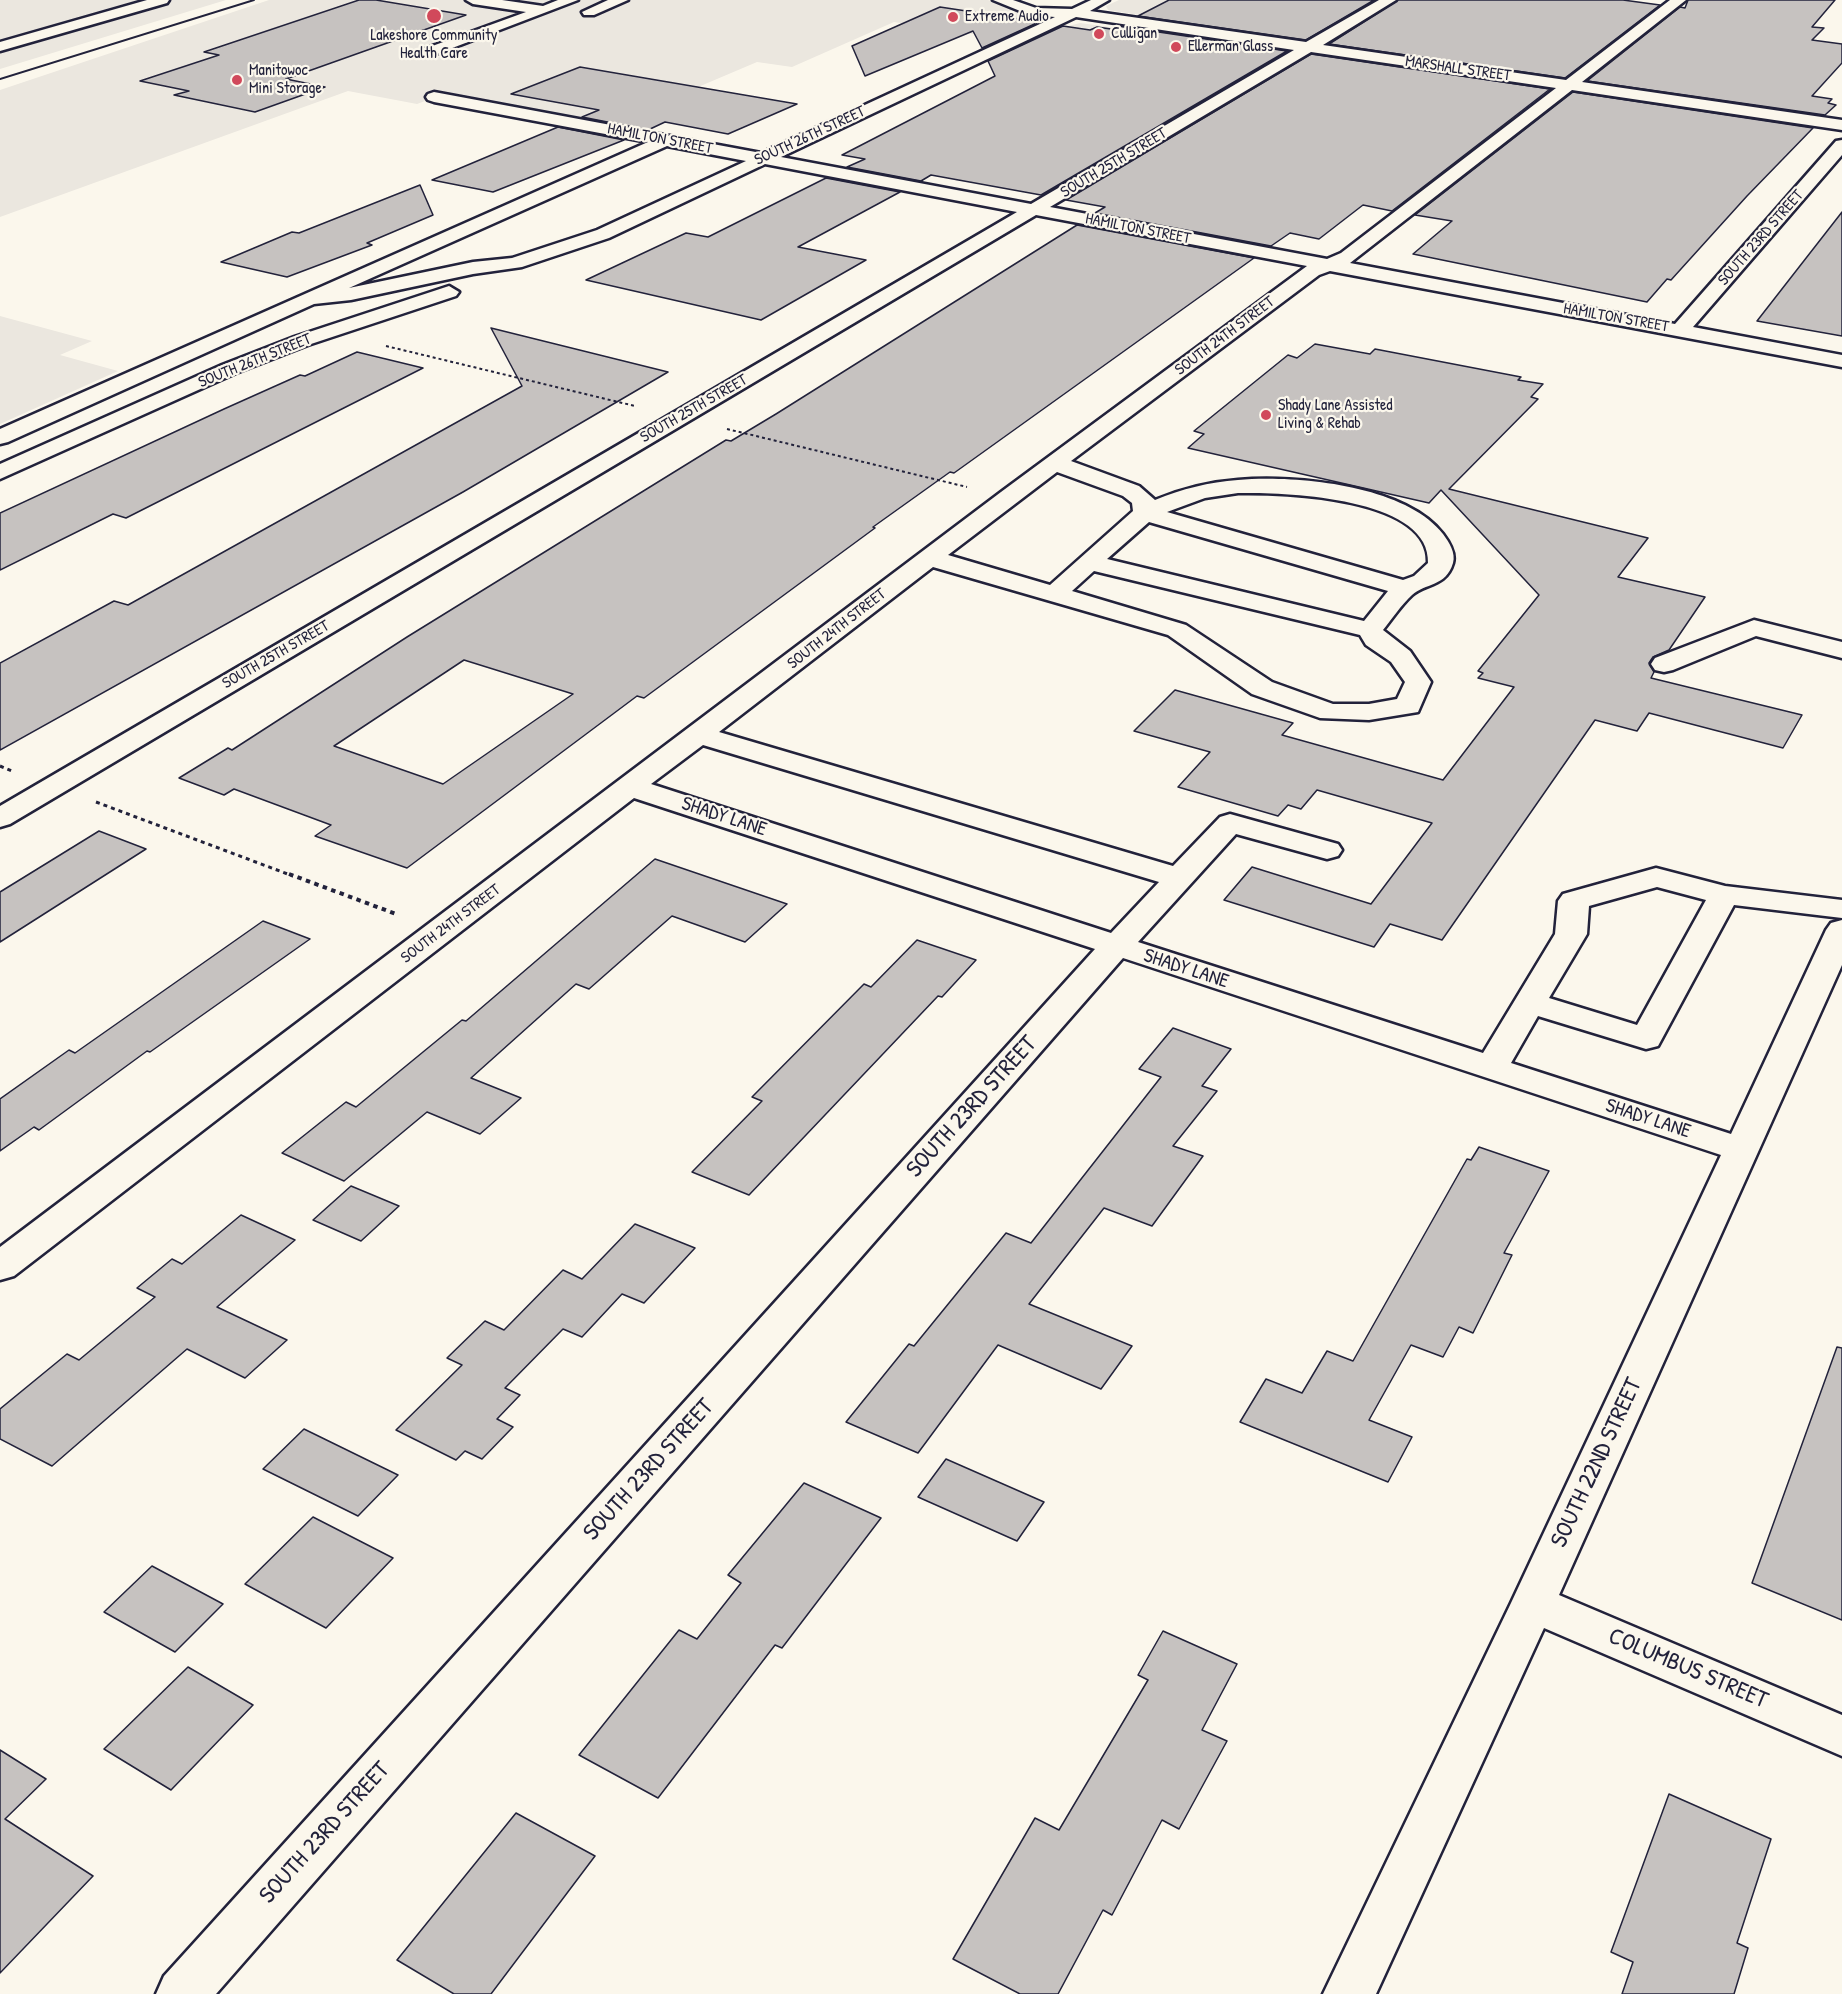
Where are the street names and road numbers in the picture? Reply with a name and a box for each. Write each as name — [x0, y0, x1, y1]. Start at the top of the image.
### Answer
street label: MARSHALL STREET — [1404, 52, 1512, 86]
street label: SOUTH 26TH STREET — [752, 102, 868, 170]
street label: HAMILTON STREET — [606, 119, 714, 159]
street label: SOUTH 25TH STREET — [1057, 124, 1171, 202]
street label: SOUTH 23RD STREET — [1714, 186, 1808, 290]
street label: HAMILTON STREET — [1084, 209, 1192, 249]
street label: SOUTH 24TH STREET — [1171, 292, 1279, 380]
street label: HAMILTON STREET — [1562, 299, 1670, 337]
street label: SOUTH 26TH STREET — [196, 330, 314, 392]
street label: SOUTH 25TH STREET — [637, 371, 751, 447]
street label: SOUTH 24TH STREET — [784, 585, 890, 673]
street label: SOUTH 25TH STREET — [219, 617, 333, 693]
street label: SHADY LANE — [678, 792, 770, 842]
street label: SOUTH 24TH STREET — [397, 880, 505, 968]
street label: SHADY LANE — [1140, 944, 1232, 994]
street label: SOUTH 23RD STREET — [901, 1030, 1043, 1184]
street label: SHADY LANE — [1602, 1094, 1694, 1144]
street label: SOUTH 22ND STREET — [1545, 1374, 1649, 1552]
street label: SOUTH 23RD STREET — [578, 1393, 720, 1547]
street label: COLUMBUS STREET — [1604, 1622, 1772, 1716]
street label: SOUTH 23RD STREET — [254, 1756, 396, 1910]

